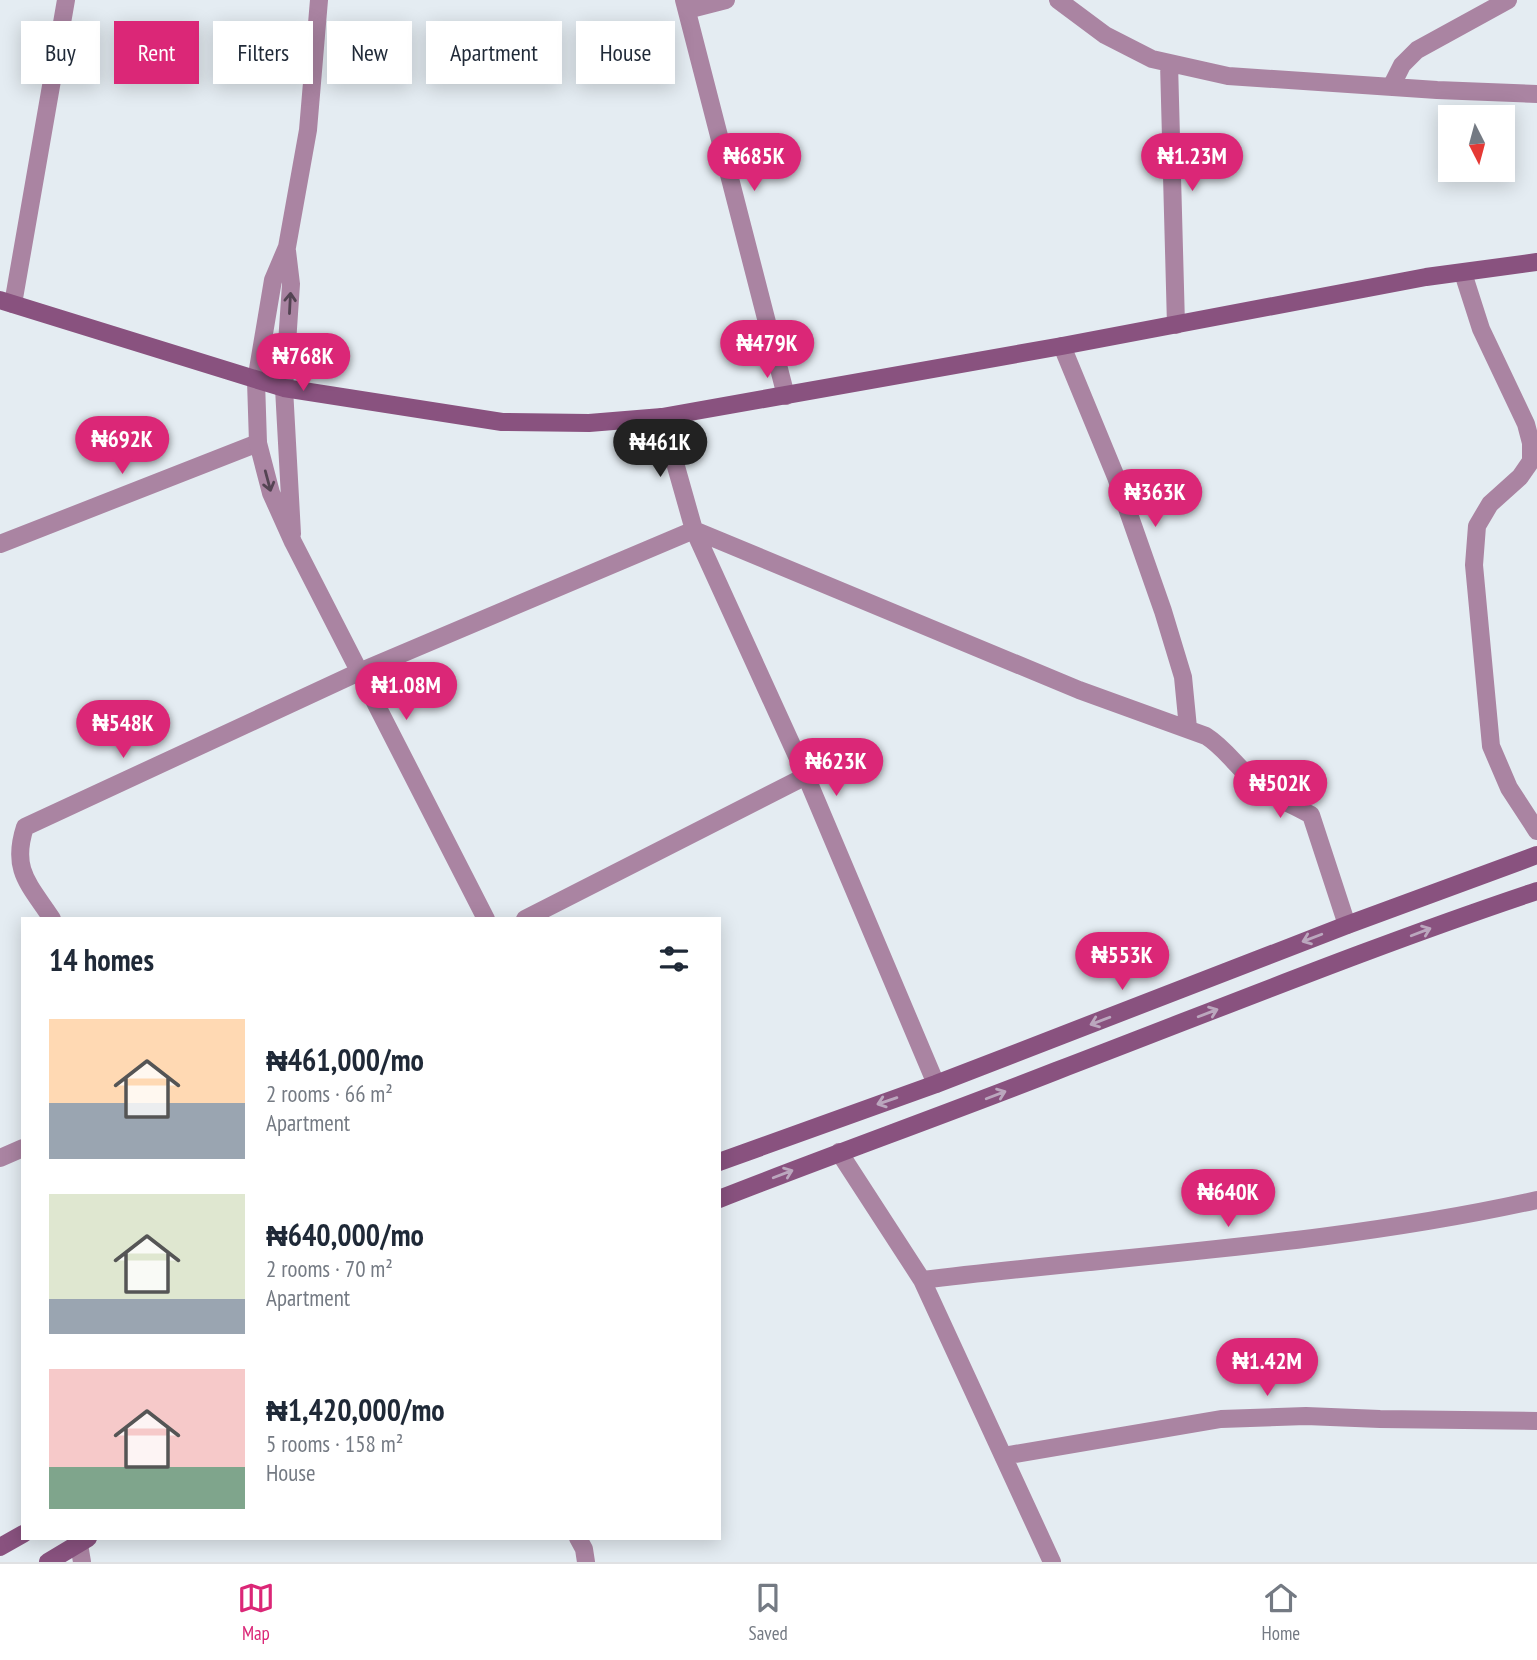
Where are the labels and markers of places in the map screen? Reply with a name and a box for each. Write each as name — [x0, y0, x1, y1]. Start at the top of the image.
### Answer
pin: ₦685K — [705, 134, 803, 193]
pin: ₦1.23M — [1135, 134, 1249, 193]
pin: ₦479K — [718, 320, 816, 380]
pin: ₦768K — [254, 334, 352, 393]
pin: ₦692K — [73, 416, 171, 476]
pin: ₦461K — [611, 420, 709, 479]
pin: ₦363K — [1106, 470, 1204, 529]
pin: ₦1.08M — [349, 662, 463, 722]
pin: ₦548K — [74, 700, 172, 760]
pin: ₦623K — [787, 738, 885, 798]
pin: ₦502K — [1231, 760, 1329, 820]
pin: ₦553K — [1073, 932, 1171, 992]
pin: ₦640K — [1179, 1170, 1277, 1229]
pin: ₦1.42M — [1210, 1338, 1324, 1398]

